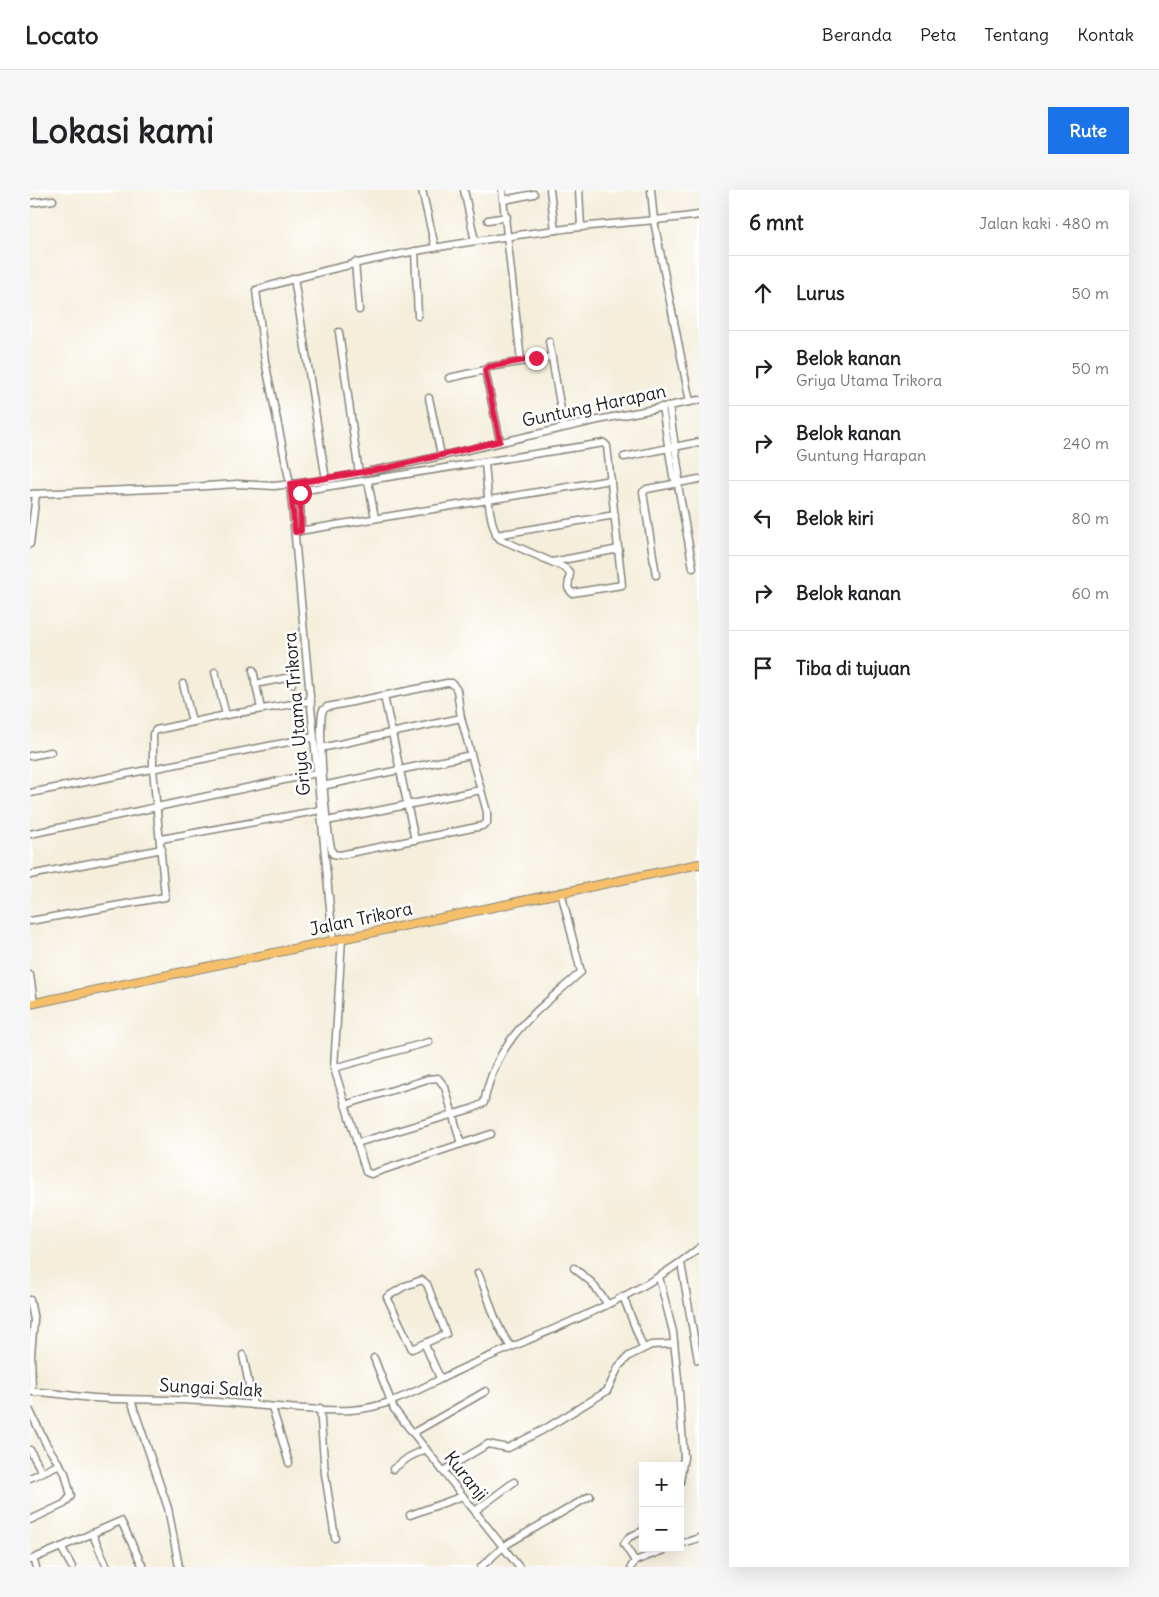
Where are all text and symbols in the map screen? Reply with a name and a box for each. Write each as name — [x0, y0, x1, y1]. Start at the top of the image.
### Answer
text: Locato — [25, 20, 99, 50]
text: Beranda — [822, 23, 892, 46]
text: Peta — [920, 23, 956, 46]
text: Tentang — [984, 23, 1049, 46]
text: Kontak — [1077, 23, 1134, 46]
button: Rute — [1048, 107, 1129, 154]
text: Lokasi kami — [30, 108, 214, 152]
text: 6 mnt — [749, 209, 804, 236]
text: Jalan kaki · 480 m — [979, 213, 1109, 233]
icon: ahead — [749, 279, 777, 307]
text: Lurus — [796, 281, 845, 305]
text: 50 m — [1071, 283, 1109, 303]
text: Belok kanan — [796, 346, 901, 370]
route end — [525, 347, 548, 370]
icon: right — [749, 354, 777, 382]
text: 50 m — [1071, 358, 1109, 378]
text: Griya Utama Trikora — [796, 370, 942, 390]
street label: Guntung Harapan — [520, 379, 668, 432]
text: Belok kanan — [796, 421, 901, 445]
icon: right — [749, 429, 777, 457]
text: 240 m — [1063, 433, 1109, 453]
text: Guntung Harapan — [796, 445, 926, 465]
route start — [289, 482, 312, 505]
icon: left — [749, 504, 777, 532]
text: Belok kiri — [796, 506, 874, 530]
text: 80 m — [1071, 508, 1109, 528]
icon: right — [749, 579, 777, 607]
text: Belok kanan — [796, 581, 901, 605]
text: 60 m — [1071, 583, 1109, 603]
street label: Griya Utama Trikora — [278, 631, 315, 797]
icon: arrive — [749, 654, 777, 682]
text: Tiba di tujuan — [796, 656, 911, 680]
street label: Jalan Trikora — [307, 896, 414, 941]
street label: Sungai Salak — [159, 1373, 263, 1402]
street label: Kuranji — [439, 1446, 493, 1505]
map controls — [639, 1462, 684, 1552]
button: + — [639, 1462, 684, 1507]
button: − — [639, 1507, 684, 1552]

